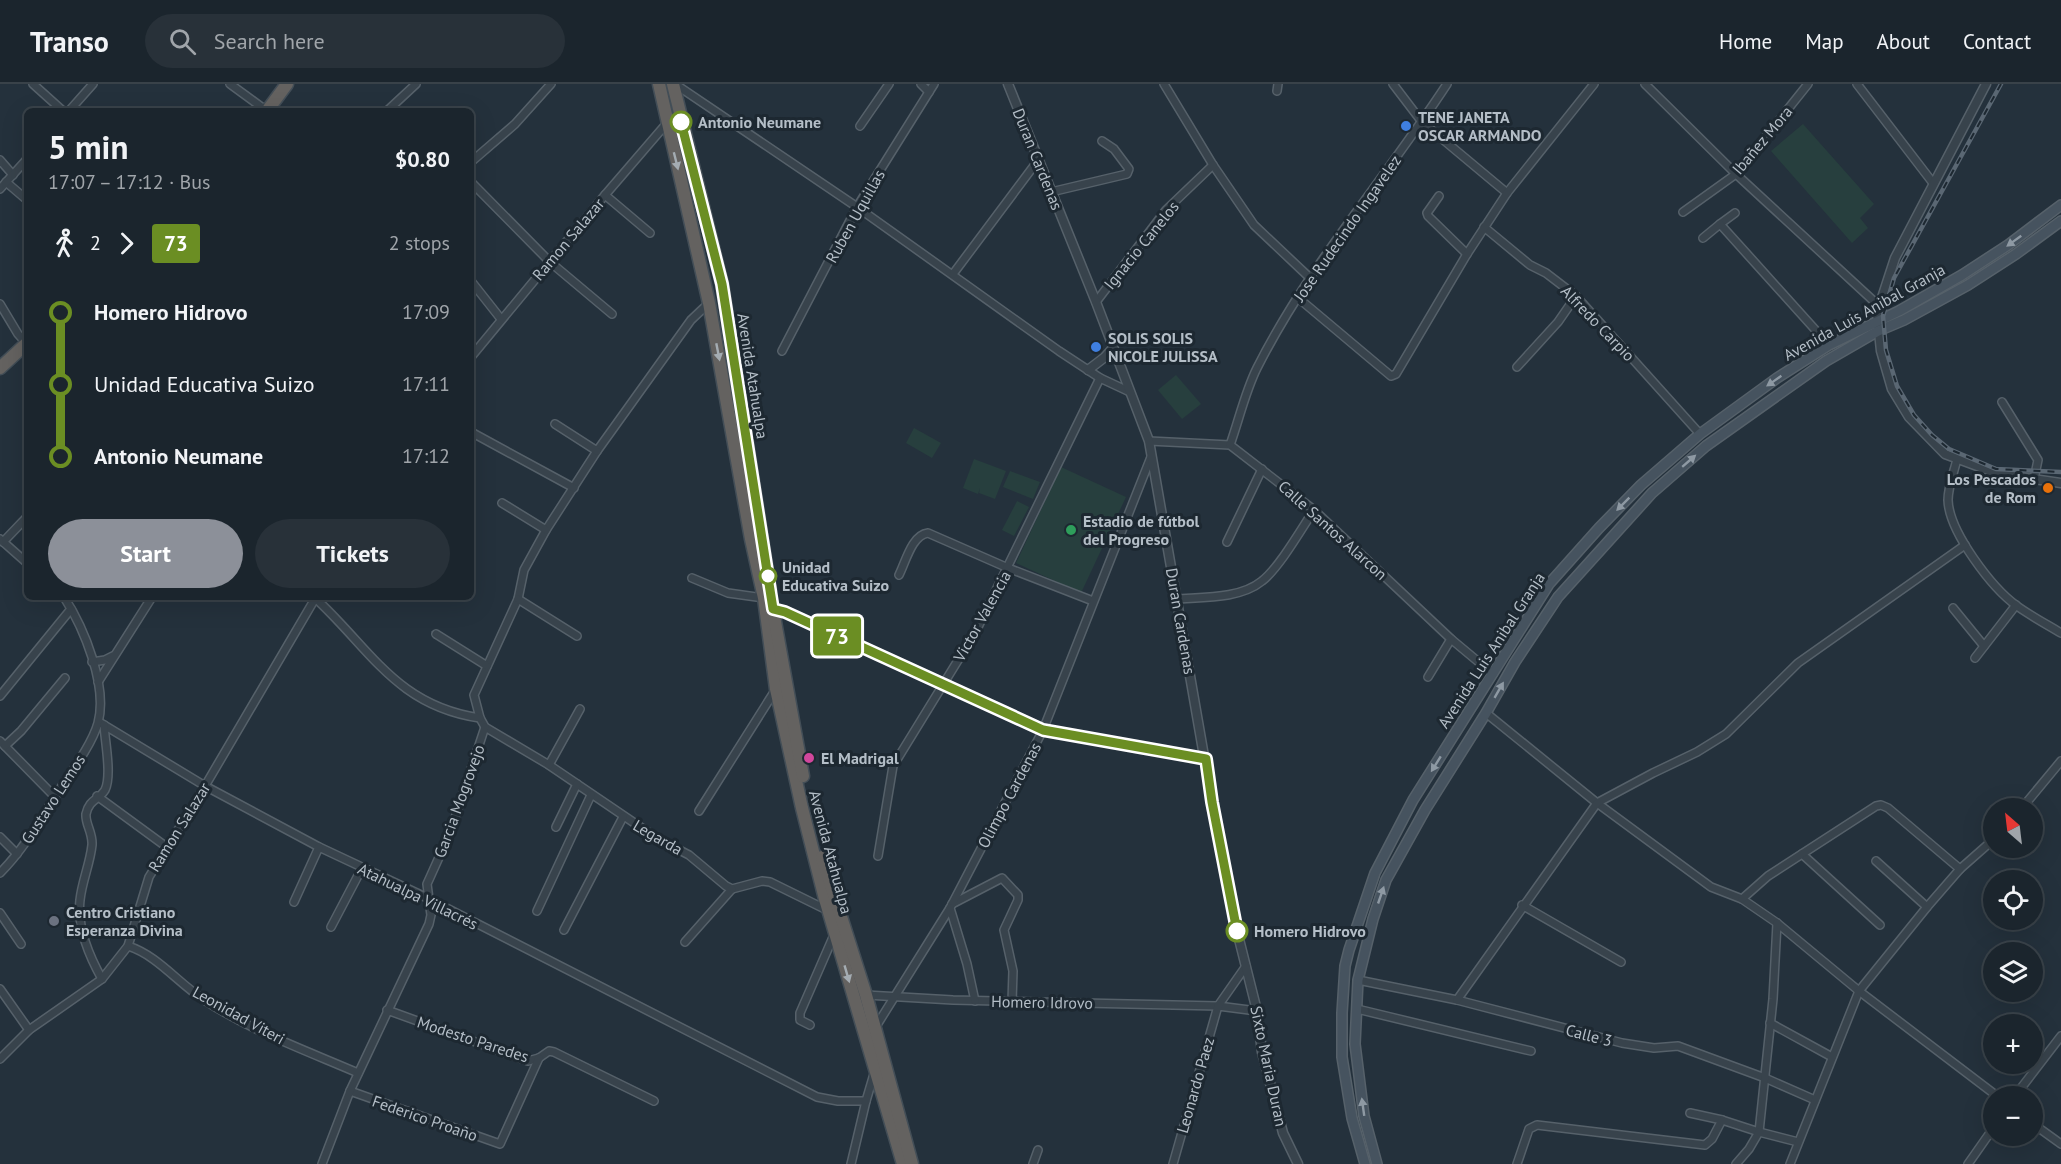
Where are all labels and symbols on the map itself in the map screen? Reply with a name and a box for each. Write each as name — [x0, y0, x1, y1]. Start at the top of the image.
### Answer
street label: Ibañez Mora — [1728, 102, 1796, 178]
street label: Duran Cardenas — [1009, 105, 1068, 213]
place label: TENE JANETA OSCAR ARMANDO — [1418, 107, 1542, 145]
marker: Antonio Neumane — [670, 111, 692, 133]
place label: Antonio Neumane — [698, 112, 821, 132]
marker: TENE JANETA OSCAR ARMANDO — [1399, 119, 1413, 133]
street label: Jose Rudecindo Ingavelez — [1288, 151, 1405, 306]
one-way arrow — [672, 152, 682, 171]
street label: Ruben Uquillas — [821, 166, 889, 266]
street label: Ramon Salazar — [528, 193, 609, 284]
street label: Ignacio Canelos — [1099, 197, 1183, 293]
one-way arrow — [2007, 234, 2022, 246]
street label: Avenida Luis Anibal Granja — [1780, 259, 1948, 365]
street label: Alfredo Carpio — [1557, 281, 1639, 365]
street label: Avenida Atahualpa — [733, 312, 773, 440]
place label: SOLIS SOLIS NICOLE JULISSA — [1108, 328, 1218, 366]
marker: SOLIS SOLIS NICOLE JULISSA — [1089, 340, 1103, 354]
one-way arrow — [714, 343, 723, 362]
one-way arrow — [1766, 375, 1782, 387]
one-way arrow — [1681, 454, 1697, 467]
place label: Los Pescados de Rom — [1947, 469, 2036, 507]
street label: Calle Santos Alarcon — [1274, 476, 1392, 584]
marker: Los Pescados de Rom — [2041, 481, 2055, 495]
one-way arrow — [1616, 496, 1630, 510]
place label: Estadio de fútbol del Progreso — [1083, 511, 1199, 549]
marker: Estadio de fútbol del Progreso — [1064, 523, 1078, 537]
place label: Unidad Educativa Suizo — [782, 557, 890, 595]
street label: Duran Cardenas — [1162, 566, 1200, 676]
marker: Unidad Educativa Suizo — [759, 567, 777, 585]
street label: Victor Valencia — [948, 567, 1015, 666]
street label: Avenida Luis Anibal Granja — [1433, 568, 1549, 732]
line badge: 73 — [810, 616, 864, 656]
one-way arrow — [1494, 681, 1504, 698]
street label: Olimpo Cardenas — [973, 739, 1045, 851]
street label: Garcia Mogrovejo — [429, 742, 489, 860]
place label: El Madrigal — [821, 748, 899, 768]
street label: Gustavo Lemos — [17, 750, 89, 847]
marker: El Madrigal — [802, 751, 816, 765]
one-way arrow — [1431, 756, 1442, 772]
street label: Ramon Salazar — [144, 778, 215, 875]
street label: Avenida Atahualpa — [805, 788, 857, 916]
north arrow — [1983, 798, 2043, 858]
street label: Legarda — [630, 815, 686, 859]
street label: Atahualpa Villacrés — [355, 858, 481, 934]
one-way arrow — [1376, 886, 1386, 904]
place label: Centro Cristiano Esperanza Divina — [66, 902, 183, 940]
marker: Centro Cristiano Esperanza Divina — [47, 914, 61, 928]
marker: Homero Hidrovo — [1226, 920, 1248, 942]
place label: Homero Hidrovo — [1254, 921, 1366, 941]
one-way arrow — [843, 965, 852, 983]
street label: Leonidad Viteri — [189, 981, 289, 1049]
street label: Homero Idrovo — [991, 991, 1093, 1013]
street label: Sixto Maria Duran — [1246, 1004, 1292, 1128]
street label: Modesto Paredes — [415, 1012, 532, 1067]
street label: Calle 3 — [1564, 1020, 1614, 1050]
street label: Leonardo Paez — [1172, 1035, 1218, 1135]
street label: Federico Proaño — [370, 1091, 480, 1145]
one-way arrow — [1359, 1098, 1368, 1117]

